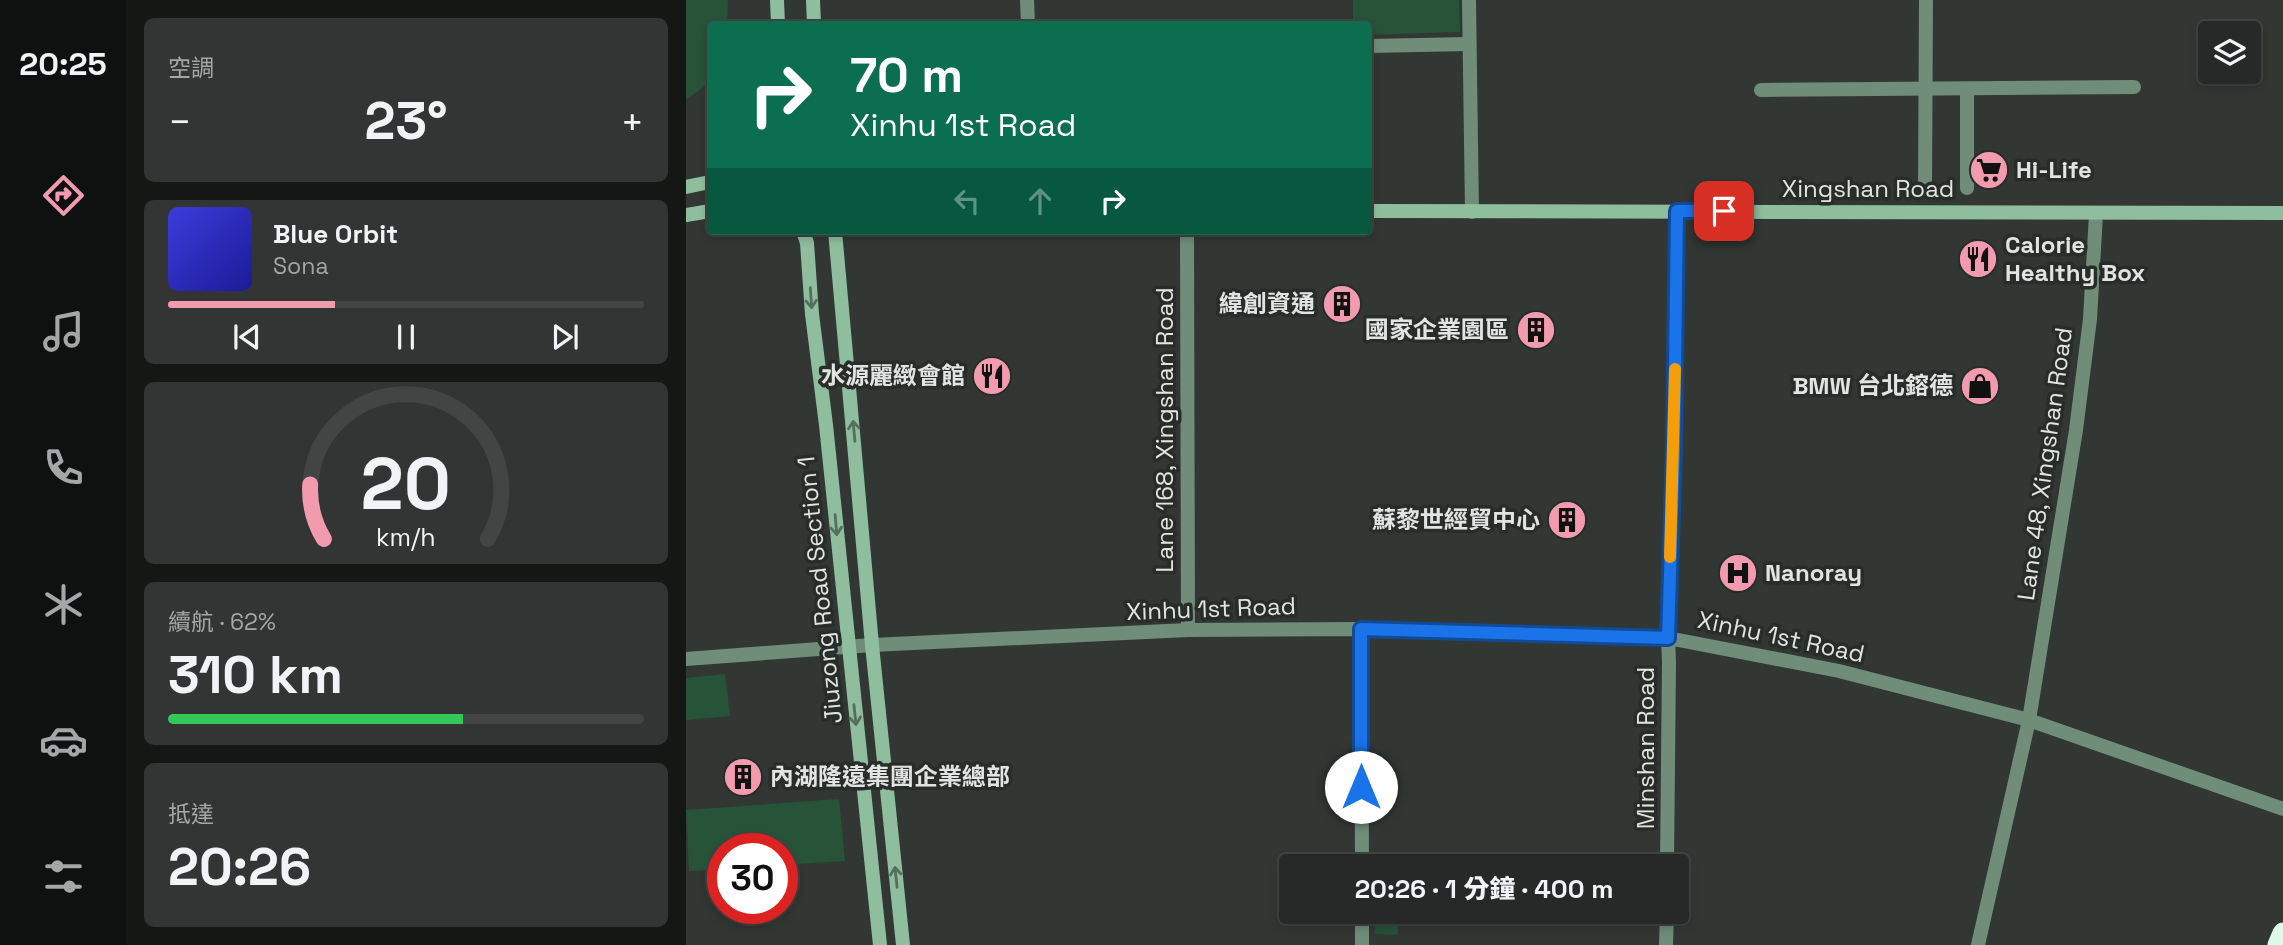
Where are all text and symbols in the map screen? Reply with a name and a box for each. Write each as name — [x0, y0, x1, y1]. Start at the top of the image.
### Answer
map controls — [2198, 21, 2261, 84]
button: layers — [2198, 21, 2261, 84]
text: 20:25 — [19, 44, 107, 84]
text: 70 m — [850, 44, 963, 106]
icon: right — [735, 49, 826, 140]
text: 空調 — [168, 53, 214, 83]
text: 23° — [365, 88, 448, 154]
text: − — [168, 98, 192, 146]
text: + — [620, 98, 644, 146]
text: Xinhu 1st Road — [850, 105, 1076, 145]
supermarket icon: Hi-Life — [1968, 149, 2010, 191]
place label: Hi-Life — [2016, 154, 2092, 185]
icon: directions — [39, 171, 88, 220]
street label: Xingshan Road — [1782, 173, 1954, 204]
pin — [1694, 181, 1754, 241]
icon: left — [948, 182, 986, 220]
icon: ahead — [1021, 182, 1059, 220]
icon: right — [1094, 182, 1132, 220]
icon: arrive — [1705, 192, 1743, 230]
text: Blue Orbit — [273, 217, 398, 251]
place label: Calorie Healthy Box — [2005, 229, 2145, 288]
restaurant icon: Calorie Healthy Box — [1957, 238, 1999, 280]
text: Sona — [273, 251, 329, 281]
building icon: 緯創資通 — [1321, 283, 1363, 325]
one-way arrow — [804, 287, 817, 310]
street label: Lane 168, Xingshan Road — [1149, 287, 1180, 573]
place label: 緯創資通 — [1219, 288, 1315, 319]
icon: music — [39, 307, 88, 356]
building icon: 國家企業園區 — [1515, 309, 1557, 351]
place label: 國家企業園區 — [1365, 314, 1509, 345]
icon: previous — [228, 318, 266, 356]
icon: pause — [387, 318, 425, 356]
icon: next — [546, 318, 584, 356]
street label: Lane 48, Xingshan Road — [2010, 325, 2079, 603]
restaurant icon: 水源麗緻會館 — [971, 355, 1013, 397]
place label: 水源麗緻會館 — [821, 360, 965, 391]
shop icon: BMW 台北鎔德 — [1959, 365, 2001, 407]
place label: BMW 台北鎔德 — [1792, 370, 1953, 401]
one-way arrow — [847, 420, 860, 443]
text: 20 — [361, 437, 451, 530]
icon: phone — [39, 443, 88, 492]
street label: Jiuzong Road Section 1 — [790, 455, 849, 725]
building icon: 蘇黎世經貿中心 — [1546, 499, 1588, 541]
place label: 蘇黎世經貿中心 — [1372, 504, 1540, 535]
one-way arrow — [830, 513, 843, 535]
text: km/h — [376, 520, 436, 552]
hospital icon: Nanoray — [1717, 552, 1759, 594]
place label: Nanoray — [1765, 557, 1862, 588]
icon: climate — [39, 580, 88, 629]
street label: Xinhu 1st Road — [1126, 590, 1296, 627]
street label: Xinhu 1st Road — [1695, 604, 1867, 669]
text: 續航 · 62% — [168, 607, 276, 637]
text: 310 km — [168, 642, 343, 708]
street label: Minshan Road — [1630, 667, 1661, 829]
one-way arrow — [848, 703, 861, 726]
icon: car — [39, 716, 88, 765]
position arrow — [1324, 750, 1398, 824]
building icon: 內湖隆遠集團企業總部 — [722, 756, 764, 798]
place label: 內湖隆遠集團企業總部 — [770, 761, 1010, 792]
text: 抵達 — [168, 799, 214, 829]
speed limit sign: 30 — [707, 833, 798, 924]
text: 20:26 — [168, 834, 311, 900]
icon: filters — [39, 852, 88, 901]
one-way arrow — [890, 866, 903, 889]
text: 20:26 · 1 分鐘 · 400 m — [1355, 872, 1613, 906]

